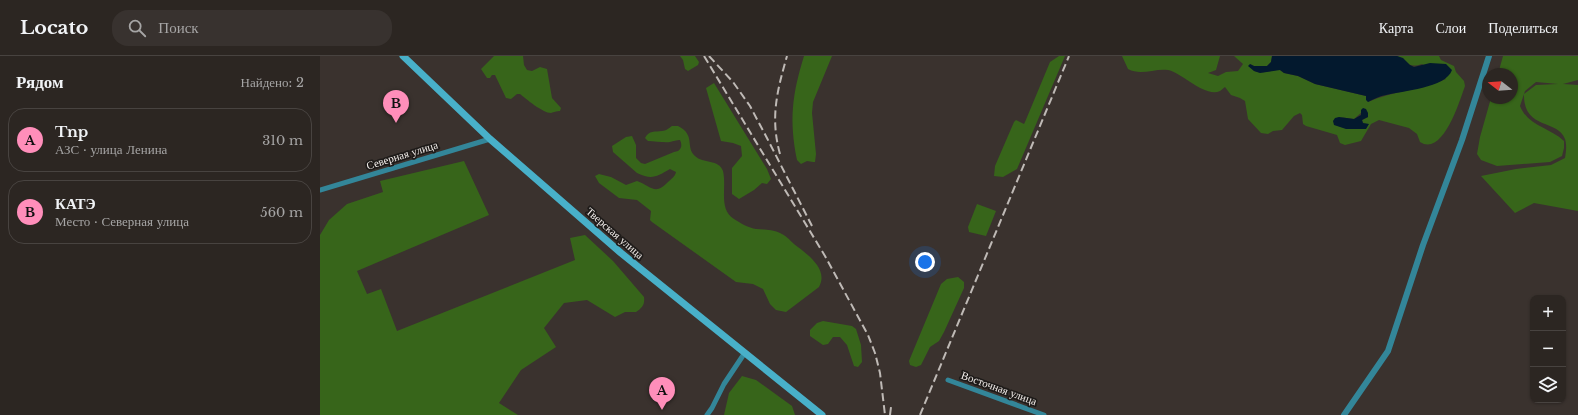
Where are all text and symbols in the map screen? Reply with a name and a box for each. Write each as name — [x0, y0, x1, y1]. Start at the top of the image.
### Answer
search box — [112, 10, 392, 46]
text: Locato — [20, 16, 88, 39]
icon: search — [126, 17, 148, 39]
text: Поиск — [158, 18, 199, 37]
text: Карта — [1379, 19, 1413, 37]
text: Слои — [1435, 19, 1466, 37]
text: Поделиться — [1488, 19, 1558, 37]
north arrow — [1482, 68, 1518, 104]
text: Рядом — [16, 72, 64, 93]
text: Найдено: 2 — [241, 74, 304, 91]
pin: B — [383, 90, 409, 123]
text: Tnp — [55, 122, 88, 141]
text: A — [25, 132, 35, 149]
text: 310 m — [262, 132, 303, 149]
street label: Северная улица — [365, 137, 440, 173]
text: АЗС · улица Ленина — [55, 141, 167, 158]
text: КАТЭ — [55, 194, 96, 213]
text: B — [25, 204, 35, 221]
text: 560 m — [260, 204, 303, 221]
street label: Тверская улица — [583, 204, 647, 262]
text: Место · Северная улица — [55, 213, 189, 230]
your location — [915, 252, 935, 272]
map controls — [1530, 295, 1566, 403]
button: + — [1530, 295, 1566, 331]
button: − — [1530, 331, 1566, 367]
button: layers — [1530, 367, 1566, 403]
street label: Восточная улица — [959, 368, 1039, 408]
pin: A — [649, 377, 675, 410]

